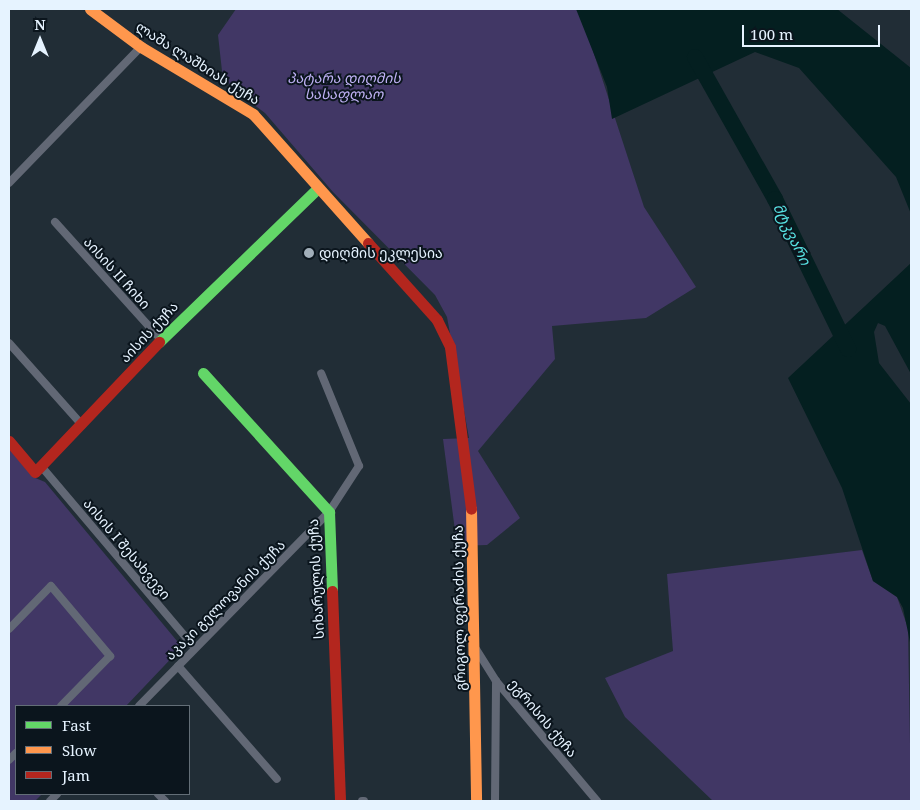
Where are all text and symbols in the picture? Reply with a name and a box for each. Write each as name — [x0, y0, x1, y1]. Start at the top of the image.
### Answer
north arrow — [15, 15, 65, 65]
text: N — [34, 15, 46, 34]
scale bar — [745, 15, 882, 47]
street label: ლაშა ლაშხიას ქუჩა — [133, 18, 263, 108]
text: 100 m — [750, 24, 793, 44]
park label: პატარა დიღმის სასაფლაო — [287, 70, 401, 102]
water label: მტკვარი — [769, 200, 815, 268]
street label: აისის II ჩიხი — [80, 234, 154, 312]
place label: დიღმის ეკლესია — [319, 245, 443, 261]
marker: დიღმის ეკლესია — [303, 247, 315, 259]
street label: აისის ქუჩა — [117, 298, 181, 366]
street label: აისის I შესახვევი — [80, 495, 174, 603]
street label: სიხარულის ქუჩა — [304, 518, 328, 640]
street label: გრიგოლ ფერაძის ქუჩა — [449, 525, 469, 691]
street label: აკაკი გელოვანის ქუჩა — [161, 536, 289, 664]
street label: ეგრისის ქუჩა — [505, 675, 581, 761]
legend — [15, 705, 190, 795]
text: Fast — [62, 715, 91, 735]
text: Slow — [62, 740, 96, 760]
text: Jam — [62, 765, 90, 785]

